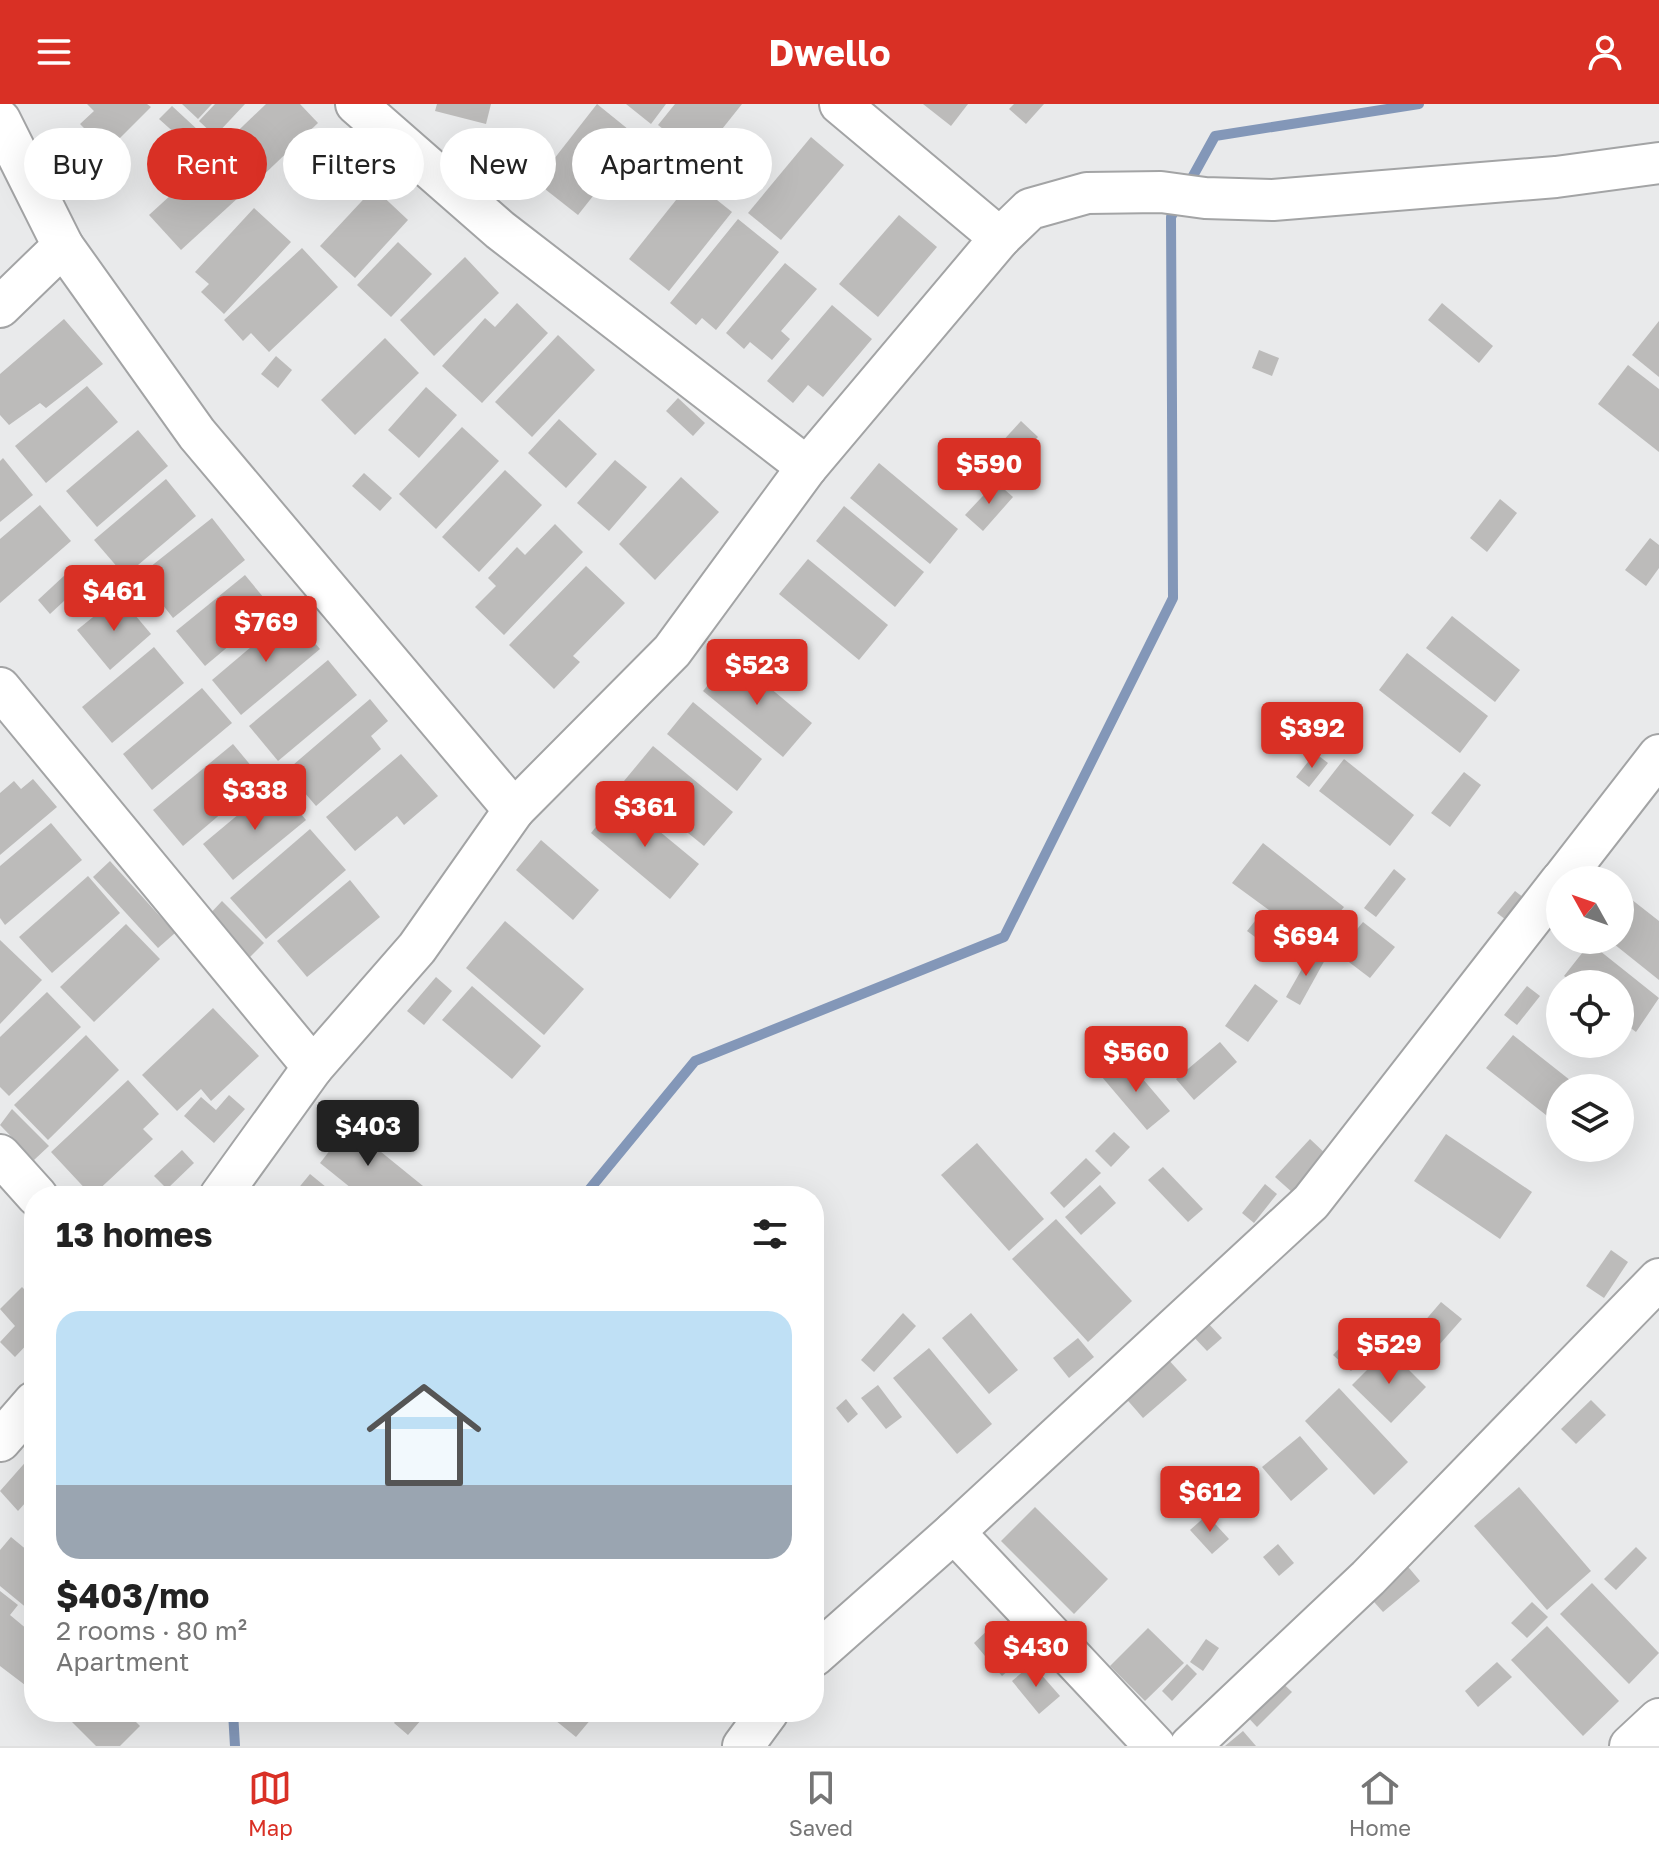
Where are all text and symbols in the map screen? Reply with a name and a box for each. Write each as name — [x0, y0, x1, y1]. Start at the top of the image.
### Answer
icon: menu — [32, 30, 76, 74]
icon: person — [1583, 30, 1627, 74]
text: Dwello — [768, 31, 891, 74]
chip: Buy — [24, 128, 131, 200]
chip: Rent — [147, 128, 267, 200]
chip: Filters — [283, 128, 424, 200]
chip: New — [440, 128, 556, 200]
chip: Apartment — [572, 128, 772, 200]
pin: $590 — [942, 438, 1036, 506]
text: $590 — [956, 448, 1022, 479]
pin: $461 — [67, 565, 161, 633]
text: $461 — [82, 575, 146, 606]
pin: $769 — [219, 596, 313, 664]
text: $769 — [234, 606, 298, 637]
pin: $523 — [710, 639, 804, 707]
text: $523 — [724, 649, 790, 680]
pin: $392 — [1265, 702, 1359, 770]
text: $392 — [1279, 712, 1345, 743]
pin: $338 — [208, 764, 302, 832]
text: $338 — [222, 774, 288, 805]
pin: $361 — [598, 781, 692, 849]
text: $361 — [613, 791, 677, 822]
north arrow — [1546, 866, 1634, 954]
map controls — [1546, 866, 1634, 1162]
pin: $694 — [1259, 910, 1353, 978]
text: $694 — [1273, 920, 1339, 951]
button: locate — [1546, 970, 1634, 1058]
pin: $560 — [1089, 1026, 1183, 1094]
text: $560 — [1103, 1036, 1169, 1067]
button: layers — [1546, 1074, 1634, 1162]
pin: $403 — [321, 1100, 415, 1168]
text: $403 — [335, 1110, 401, 1141]
icon: filters — [748, 1212, 792, 1256]
text: 13 homes — [56, 1214, 213, 1254]
pin: $529 — [1342, 1318, 1436, 1386]
text: $529 — [1356, 1328, 1422, 1359]
icon: home — [352, 1363, 496, 1507]
pin: $612 — [1163, 1466, 1257, 1534]
text: $612 — [1178, 1476, 1242, 1507]
text: $403/mo — [56, 1575, 209, 1615]
text: 2 rooms · 80 m² — [56, 1615, 247, 1646]
pin: $430 — [989, 1621, 1083, 1689]
text: $430 — [1003, 1631, 1069, 1662]
text: Apartment — [56, 1646, 189, 1677]
tab: Map — [248, 1766, 293, 1841]
tab: Saved — [789, 1766, 853, 1841]
tab: Home — [1349, 1766, 1411, 1841]

